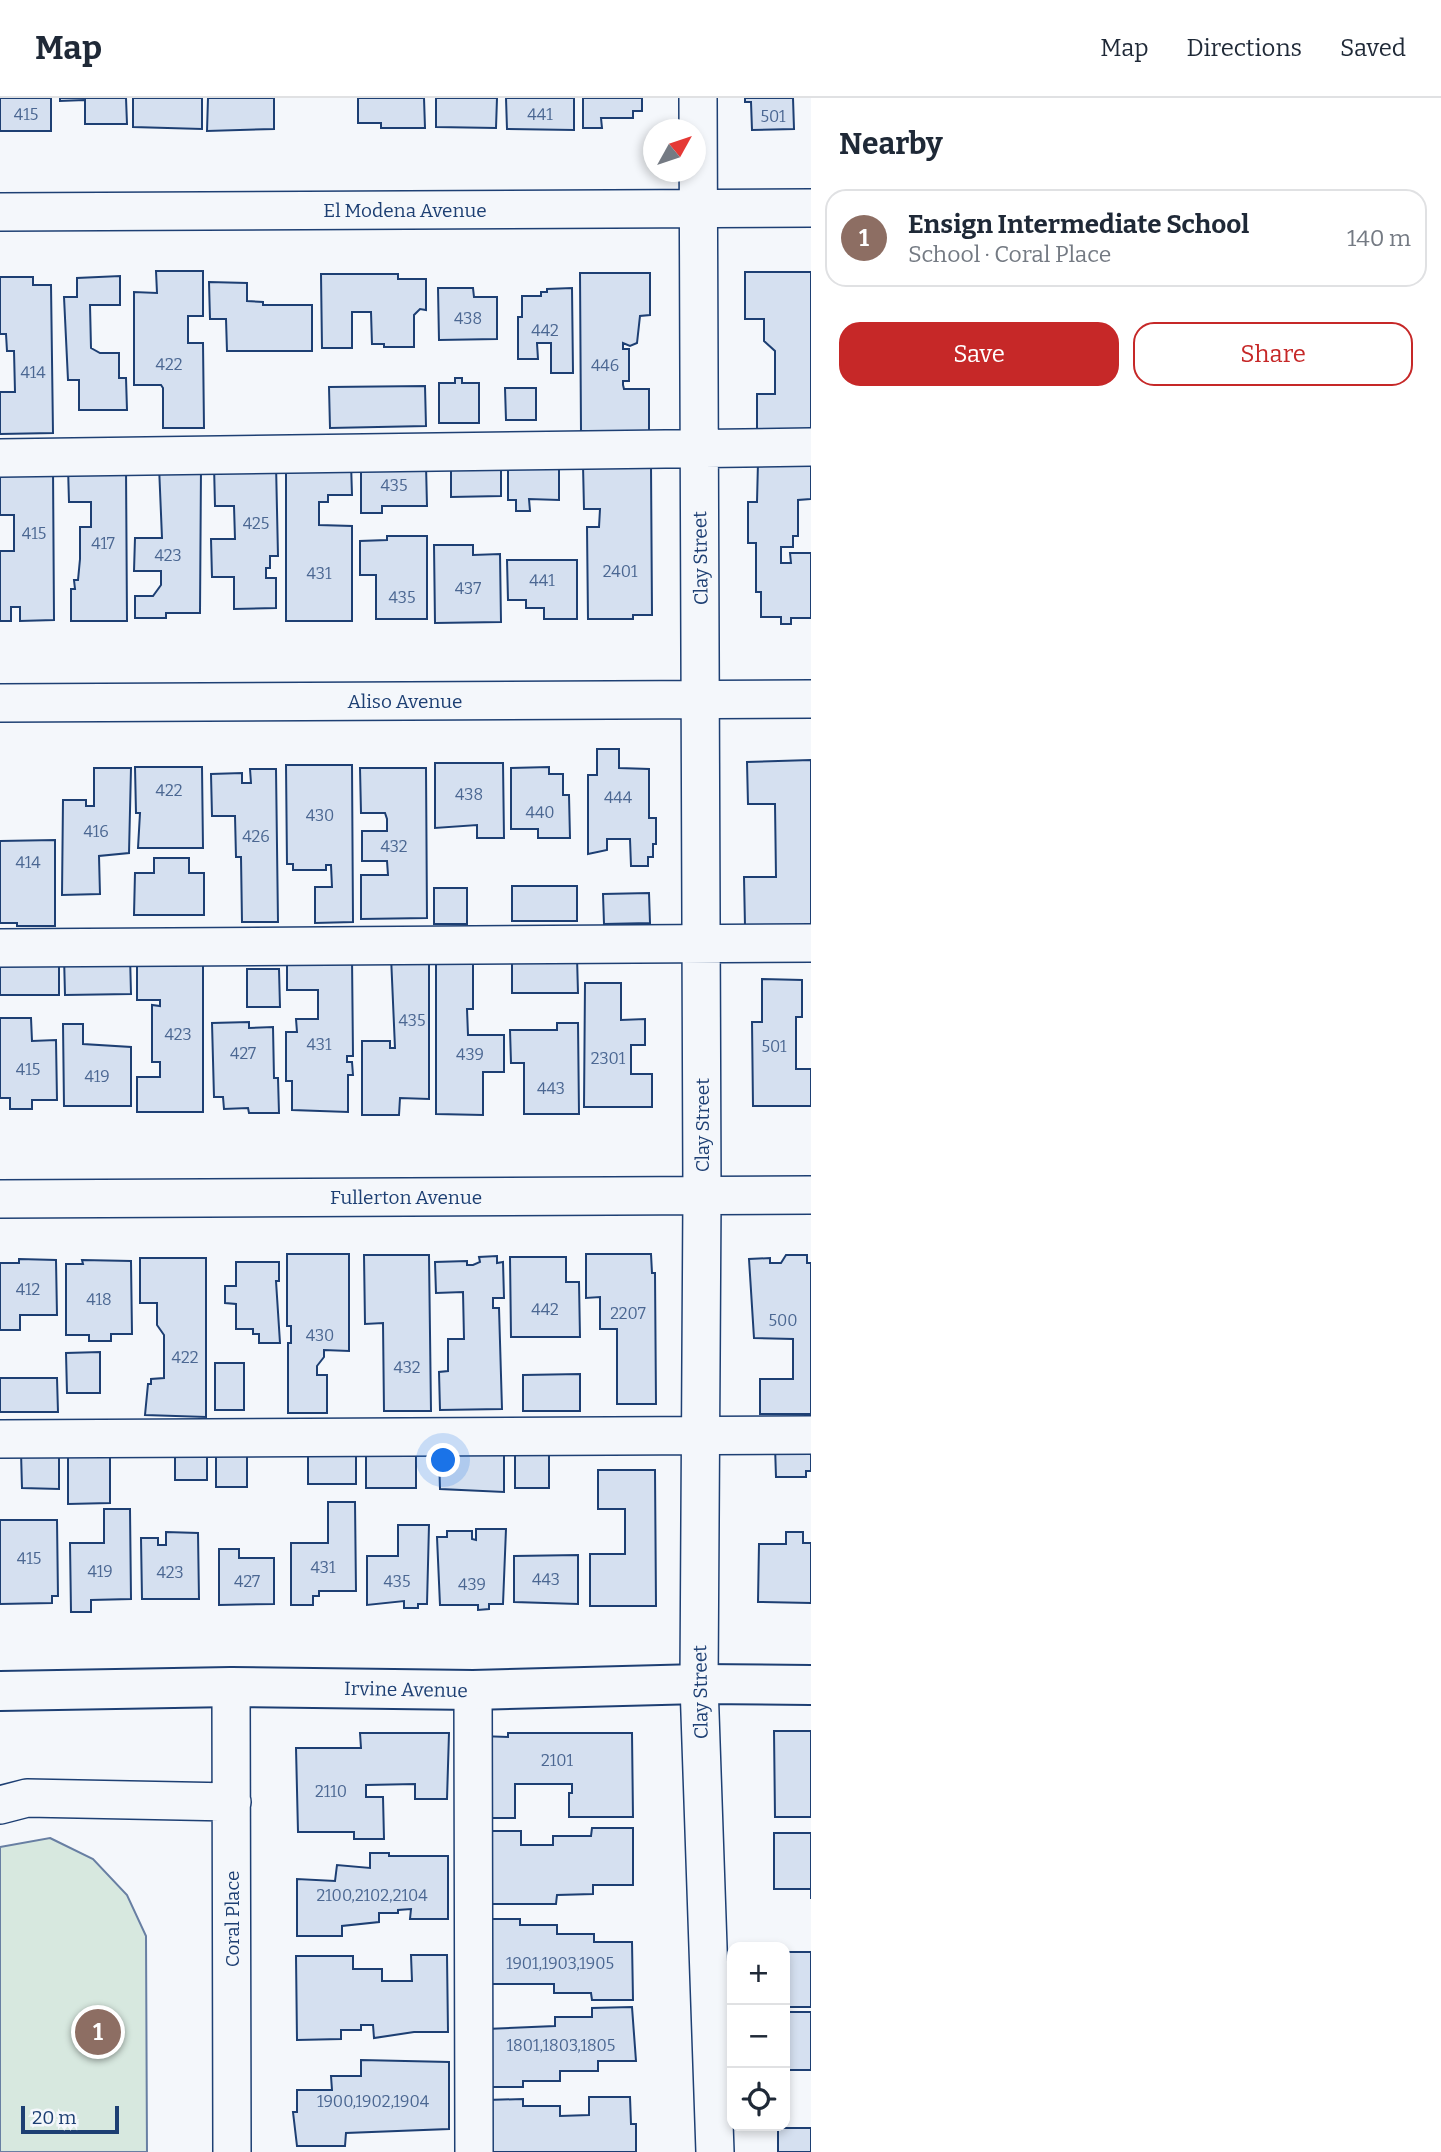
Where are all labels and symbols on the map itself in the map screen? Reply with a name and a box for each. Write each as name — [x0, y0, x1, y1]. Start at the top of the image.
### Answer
house number: 415 — [14, 105, 38, 124]
house number: 441 — [527, 105, 553, 124]
house number: 501 — [760, 107, 786, 126]
north arrow — [643, 119, 706, 182]
street label: El Modena Avenue — [323, 199, 487, 222]
house number: 438 — [454, 309, 482, 328]
house number: 442 — [531, 321, 559, 340]
house number: 422 — [156, 355, 182, 374]
house number: 446 — [591, 356, 619, 375]
house number: 414 — [20, 363, 46, 382]
house number: 435 — [380, 476, 408, 495]
street label: Clay Street — [688, 511, 713, 605]
house number: 425 — [243, 514, 269, 533]
house number: 415 — [22, 524, 46, 543]
house number: 417 — [91, 534, 115, 553]
house number: 423 — [154, 546, 182, 565]
house number: 2401 — [603, 562, 638, 581]
house number: 431 — [307, 564, 332, 583]
house number: 441 — [529, 571, 555, 590]
house number: 437 — [455, 579, 481, 598]
house number: 435 — [388, 588, 416, 607]
street label: Aliso Avenue — [348, 690, 462, 713]
house number: 422 — [156, 781, 182, 800]
house number: 438 — [455, 785, 483, 804]
house number: 444 — [604, 788, 633, 807]
house number: 440 — [525, 803, 555, 822]
house number: 430 — [306, 806, 334, 825]
house number: 416 — [83, 822, 109, 841]
house number: 426 — [242, 827, 270, 846]
house number: 432 — [380, 837, 408, 856]
house number: 414 — [15, 853, 41, 872]
house number: 435 — [398, 1011, 426, 1030]
house number: 423 — [164, 1025, 192, 1044]
house number: 431 — [307, 1035, 332, 1054]
house number: 501 — [761, 1037, 787, 1056]
house number: 427 — [230, 1044, 256, 1063]
house number: 439 — [456, 1045, 484, 1064]
house number: 2301 — [591, 1049, 626, 1068]
house number: 415 — [16, 1060, 40, 1079]
house number: 419 — [84, 1067, 110, 1086]
street label: Clay Street — [691, 1078, 714, 1172]
house number: 443 — [537, 1079, 565, 1098]
street label: Fullerton Avenue — [330, 1186, 482, 1209]
house number: 412 — [16, 1280, 40, 1299]
house number: 418 — [86, 1290, 112, 1309]
house number: 442 — [531, 1300, 559, 1319]
house number: 2207 — [610, 1304, 646, 1323]
house number: 500 — [768, 1311, 798, 1330]
house number: 430 — [306, 1326, 334, 1345]
house number: 422 — [172, 1348, 198, 1367]
house number: 432 — [393, 1358, 421, 1377]
your location — [426, 1443, 460, 1477]
house number: 415 — [17, 1549, 41, 1568]
house number: 431 — [311, 1558, 336, 1577]
house number: 419 — [87, 1562, 113, 1581]
house number: 423 — [156, 1563, 184, 1582]
house number: 443 — [532, 1570, 560, 1589]
house number: 427 — [234, 1572, 260, 1591]
house number: 435 — [383, 1572, 411, 1591]
house number: 439 — [458, 1575, 486, 1594]
street label: Clay Street — [688, 1645, 713, 1739]
street label: Irvine Avenue — [344, 1677, 468, 1702]
house number: 2101 — [541, 1751, 573, 1770]
house number: 2110 — [315, 1782, 347, 1801]
street label: Coral Place — [221, 1871, 244, 1967]
house number: 2100,2102,2104 — [316, 1886, 428, 1905]
house number: 1901,1903,1905 — [506, 1954, 614, 1973]
pin: 1 — [75, 2006, 121, 2058]
house number: 1801,1803,1805 — [507, 2036, 615, 2055]
house number: 1900,1902,1904 — [317, 2092, 430, 2111]
scale bar — [21, 2103, 119, 2135]

